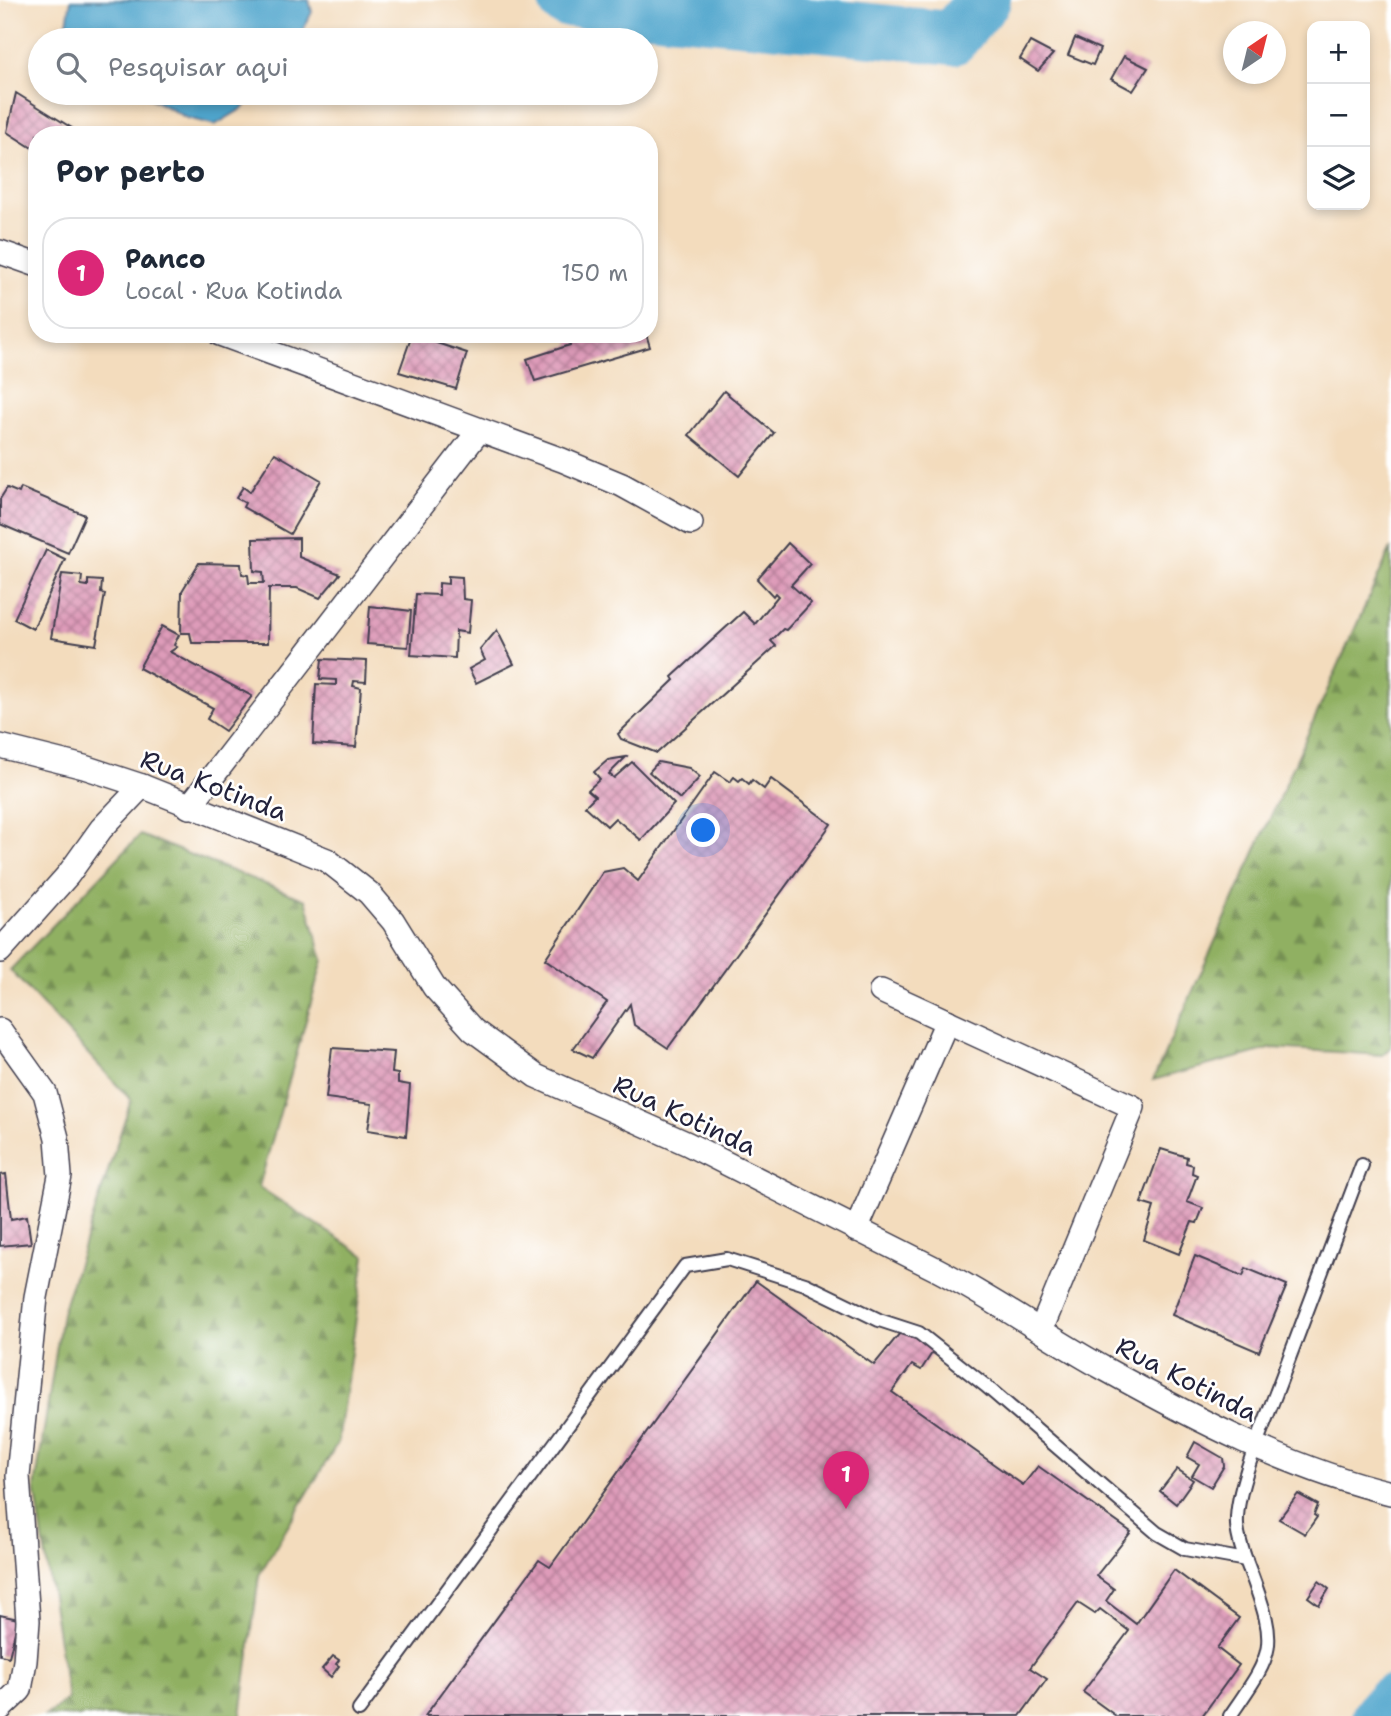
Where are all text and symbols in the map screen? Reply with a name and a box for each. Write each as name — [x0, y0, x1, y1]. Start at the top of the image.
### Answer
north arrow — [1223, 21, 1286, 84]
map controls — [1307, 21, 1370, 210]
button: + — [1307, 21, 1370, 84]
search box — [28, 28, 658, 105]
icon: search — [52, 48, 90, 86]
text: Pesquisar aqui — [108, 49, 289, 84]
button: − — [1307, 84, 1370, 147]
button: layers — [1307, 147, 1370, 210]
text: Por perto — [56, 151, 205, 192]
text: Panco — [125, 241, 206, 276]
text: 1 — [76, 258, 86, 288]
text: 150 m — [561, 258, 628, 288]
text: Local · Rua Kotinda — [125, 276, 342, 306]
street label: Rua Kotinda — [136, 741, 292, 829]
your location — [686, 813, 720, 847]
street label: Rua Kotinda — [608, 1066, 762, 1164]
street label: Rua Kotinda — [1110, 1328, 1264, 1430]
pin: 1 — [823, 1451, 869, 1509]

